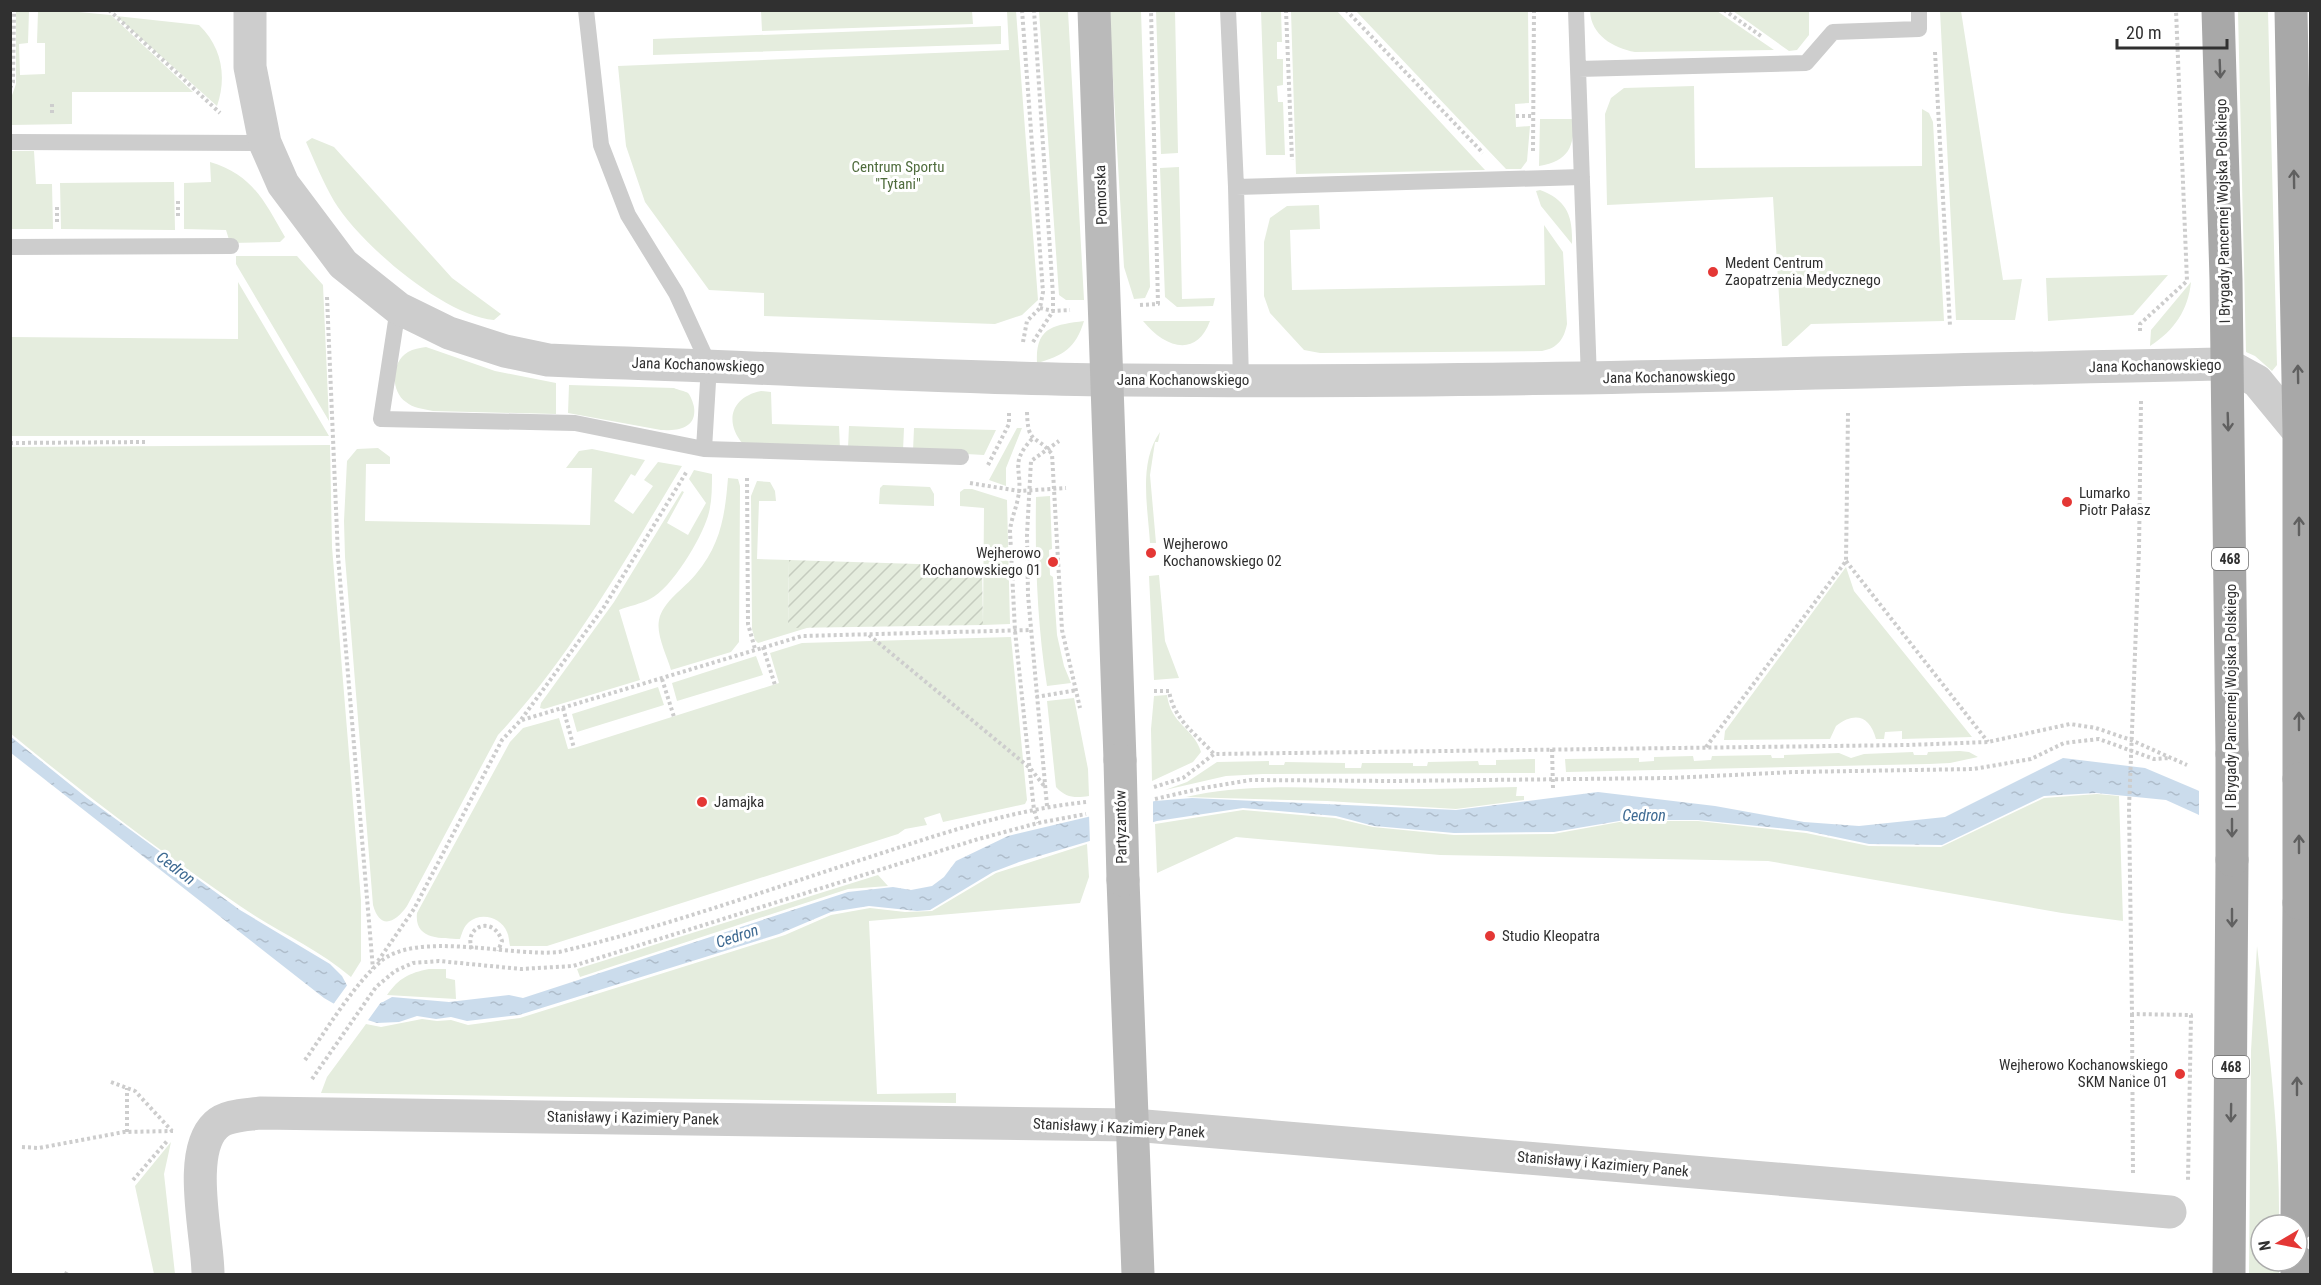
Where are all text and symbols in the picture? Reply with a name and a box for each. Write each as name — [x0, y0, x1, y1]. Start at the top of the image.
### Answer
scale bar — [2117, 12, 2226, 50]
text: 20 m — [2126, 22, 2161, 43]
one-way arrow — [2214, 58, 2226, 78]
street label: I Brygady Pancernej Wojska Polskiego — [2212, 98, 2234, 324]
park label: Centrum Sportu "Tytani" — [851, 158, 945, 193]
street label: Pomorska — [1091, 165, 1111, 225]
one-way arrow — [2288, 170, 2300, 190]
place label: Medent Centrum Zaopatrzenia Medycznego — [1725, 254, 1881, 289]
marker: Medent Centrum Zaopatrzenia Medycznego — [1706, 265, 1720, 279]
street label: Jana Kochanowskiego — [631, 354, 765, 376]
street label: Jana Kochanowskiego — [2088, 356, 2222, 376]
one-way arrow — [2292, 365, 2304, 385]
street label: Jana Kochanowskiego — [1602, 367, 1736, 387]
street label: Jana Kochanowskiego — [1117, 371, 1249, 389]
one-way arrow — [2222, 412, 2234, 432]
place label: Lumarko Piotr Pałasz — [2079, 484, 2151, 519]
marker: Lumarko Piotr Pałasz — [2060, 495, 2074, 509]
one-way arrow — [2293, 516, 2305, 536]
place label: Wejherowo Kochanowskiego 02 — [1163, 535, 1282, 570]
place label: Wejherowo Kochanowskiego 01 — [922, 544, 1041, 579]
marker: Wejherowo Kochanowskiego 02 — [1144, 546, 1158, 560]
road number: 468 — [2212, 548, 2248, 570]
marker: Wejherowo Kochanowskiego 01 — [1046, 555, 1060, 569]
street label: I Brygady Pancernej Wojska Polskiego — [2222, 584, 2240, 808]
one-way arrow — [2293, 711, 2305, 731]
street label: Partyzantów — [1111, 790, 1131, 864]
place label: Jamajka — [714, 793, 764, 811]
marker: Jamajka — [695, 795, 709, 809]
water label: Cedron — [1622, 806, 1666, 825]
one-way arrow — [2226, 818, 2238, 838]
one-way arrow — [2293, 835, 2305, 855]
water label: Cedron — [153, 847, 199, 889]
one-way arrow — [2226, 908, 2238, 928]
water label: Cedron — [713, 920, 761, 952]
place label: Studio Kleopatra — [1502, 927, 1600, 945]
marker: Studio Kleopatra — [1483, 929, 1497, 943]
place label: Wejherowo Kochanowskiego SKM Nanice 01 — [1999, 1056, 2168, 1091]
road number: 468 — [2213, 1056, 2249, 1078]
marker: Wejherowo Kochanowskiego SKM Nanice 01 — [2173, 1067, 2187, 1081]
one-way arrow — [2291, 1076, 2303, 1096]
one-way arrow — [2225, 1103, 2237, 1123]
street label: Stanisławy i Kazimiery Panek — [547, 1107, 720, 1129]
street label: Stanisławy i Kazimiery Panek — [1033, 1115, 1206, 1142]
street label: Stanisławy i Kazimiery Panek — [1516, 1148, 1690, 1180]
north arrow — [2249, 1213, 2309, 1273]
text: N — [2255, 1239, 2275, 1252]

